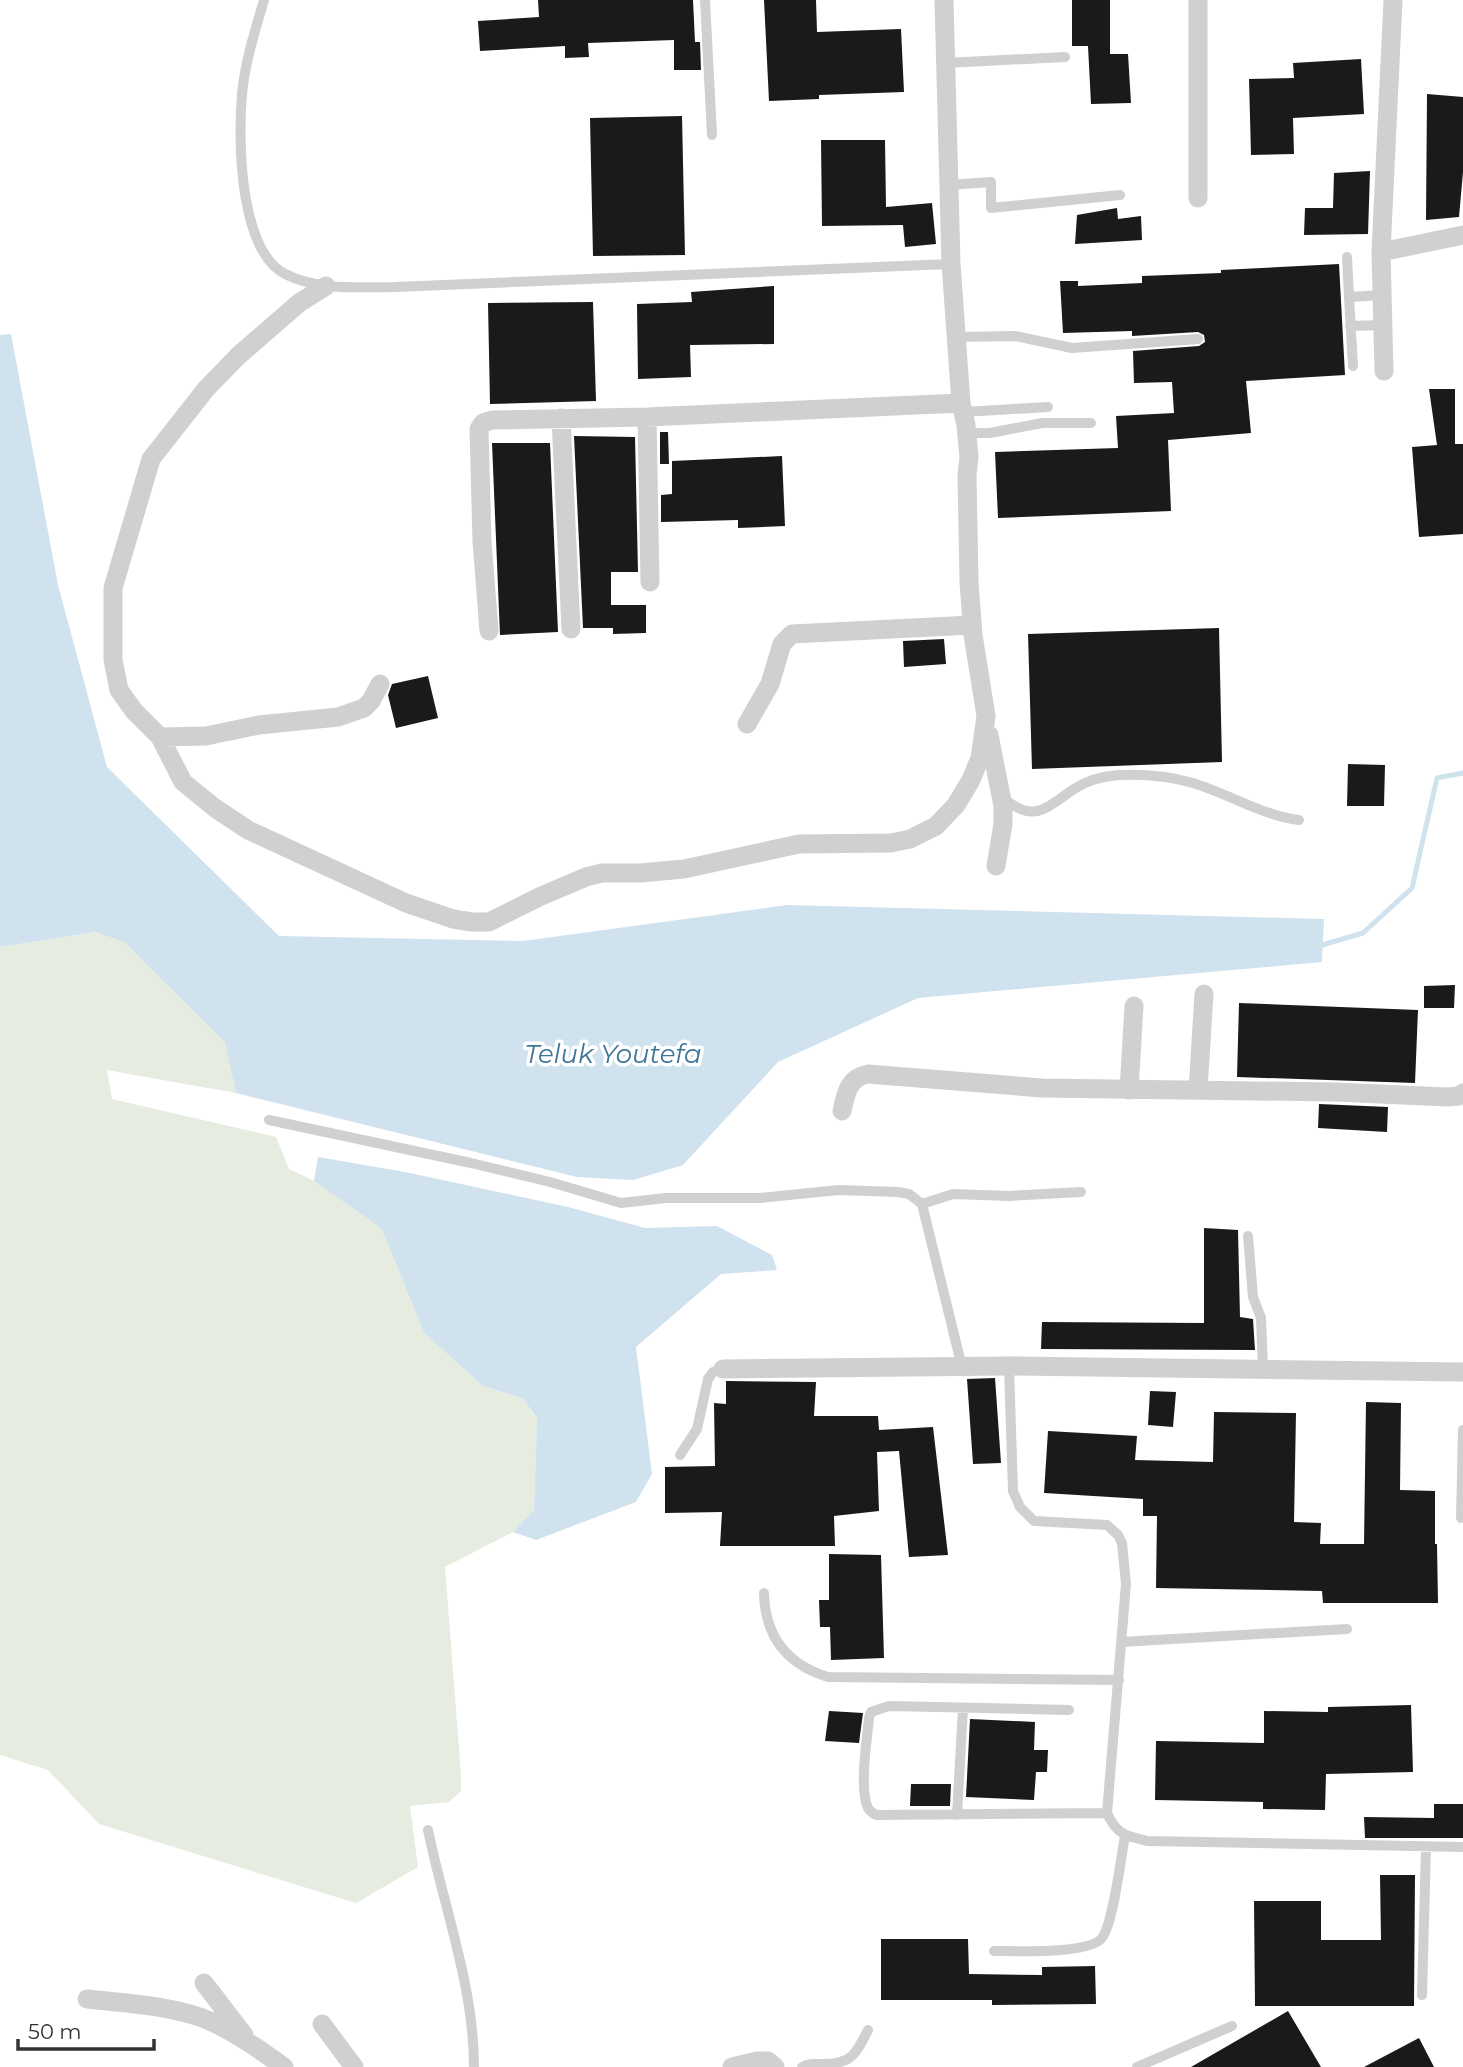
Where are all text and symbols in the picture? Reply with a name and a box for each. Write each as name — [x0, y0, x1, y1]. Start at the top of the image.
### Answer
water label: Teluk Youtefa — [524, 1038, 702, 1070]
scale bar — [18, 2008, 154, 2052]
text: 50 m — [28, 2019, 82, 2044]

